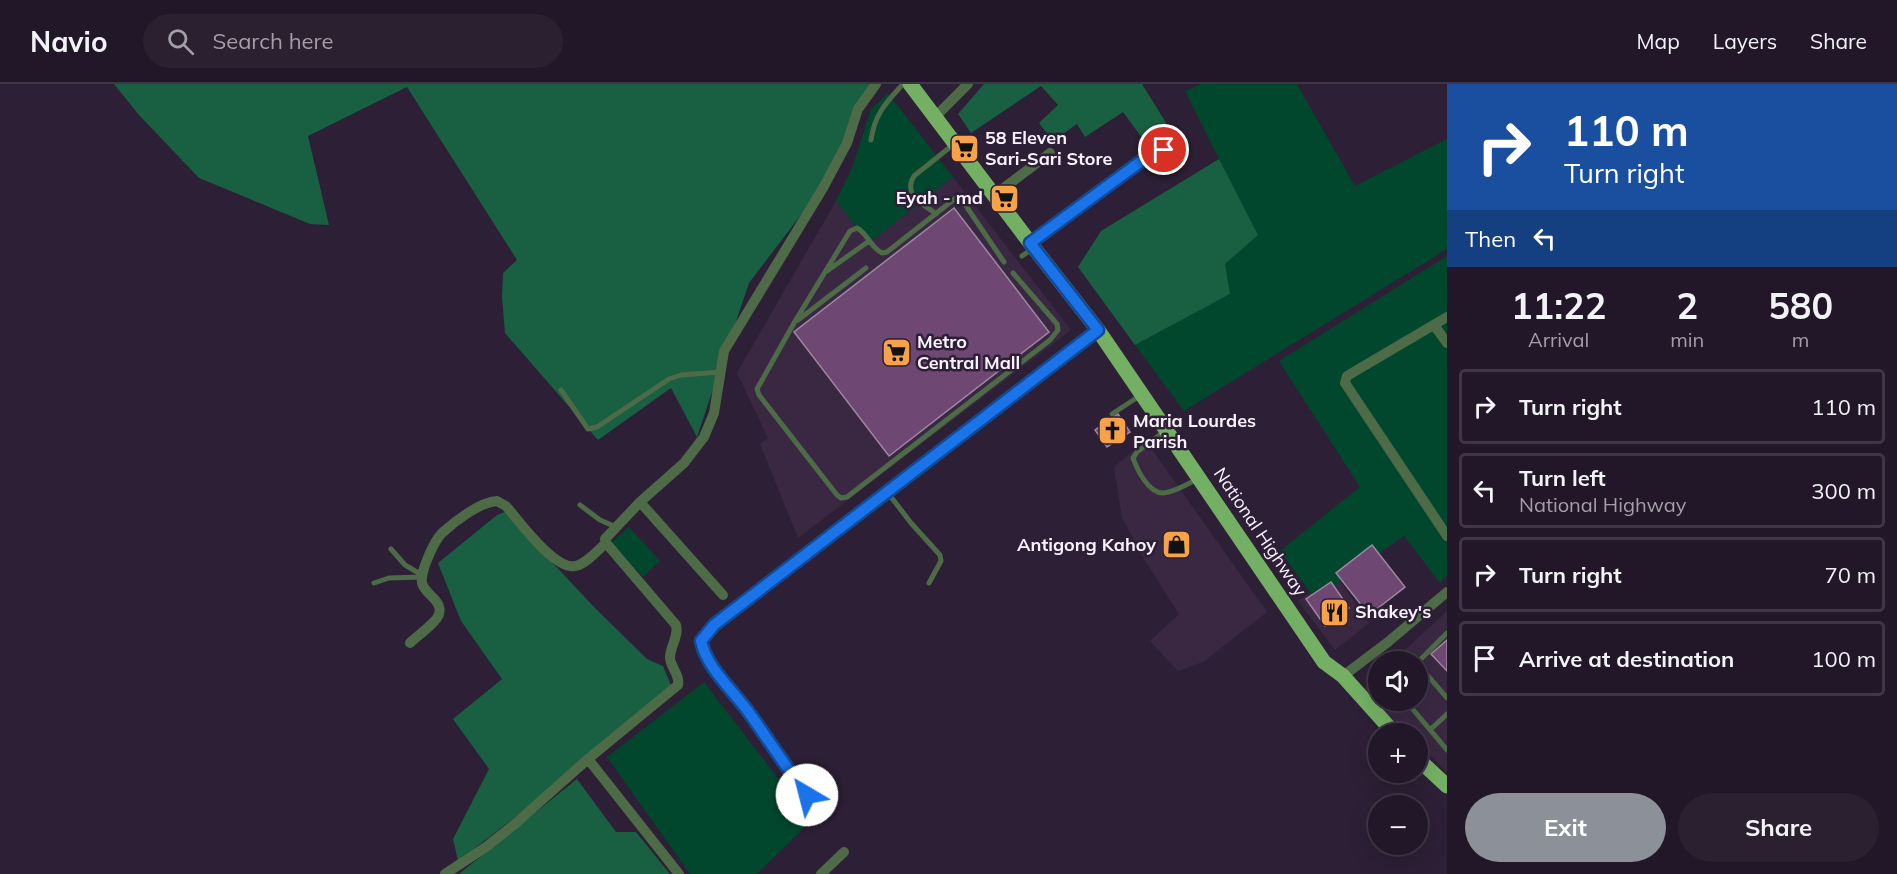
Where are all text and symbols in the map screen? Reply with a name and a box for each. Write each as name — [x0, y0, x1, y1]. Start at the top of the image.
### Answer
search box — [143, 14, 563, 68]
text: Navio — [30, 24, 107, 59]
icon: search — [164, 25, 197, 58]
text: Search here — [212, 27, 333, 55]
text: Map — [1637, 28, 1680, 54]
text: Layers — [1713, 28, 1777, 54]
text: Share — [1810, 28, 1867, 54]
text: 110 m — [1564, 104, 1689, 157]
icon: right — [1465, 108, 1543, 186]
pin — [1138, 124, 1189, 175]
place label: 58 Eleven Sari-Sari Store — [985, 126, 1112, 170]
supermarket icon: 58 Eleven Sari-Sari Store — [948, 132, 980, 164]
icon: arrive — [1147, 133, 1180, 166]
text: Turn right — [1564, 156, 1684, 190]
supermarket icon: Eyah - md — [988, 182, 1020, 214]
place label: Eyah - md — [896, 186, 983, 209]
icon: left — [1528, 222, 1561, 255]
text: Then — [1465, 225, 1516, 253]
text: 11:22 — [1511, 283, 1606, 328]
text: 2 — [1676, 283, 1698, 328]
text: 580 — [1768, 283, 1833, 328]
text: Arrival — [1528, 327, 1589, 352]
text: min — [1670, 327, 1704, 352]
text: m — [1792, 327, 1809, 352]
place label: Metro Central Mall — [917, 330, 1020, 374]
supermarket icon: Metro Central Mall — [880, 336, 912, 368]
icon: right — [1468, 390, 1501, 423]
text: Turn right — [1519, 393, 1622, 421]
text: 110 m — [1811, 393, 1876, 421]
place label: Maria Lourdes Parish — [1133, 409, 1256, 453]
church icon: Maria Lourdes Parish — [1096, 415, 1128, 447]
street label: National Highway — [1209, 463, 1312, 601]
text: Turn left — [1519, 464, 1606, 492]
icon: left — [1468, 474, 1501, 507]
text: 300 m — [1811, 477, 1876, 505]
text: National Highway — [1519, 492, 1686, 517]
shop icon: Antigong Kahoy — [1161, 529, 1193, 561]
place label: Antigong Kahoy — [1017, 533, 1156, 556]
icon: right — [1468, 558, 1501, 591]
text: Turn right — [1519, 561, 1622, 589]
text: 70 m — [1825, 561, 1876, 589]
restaurant icon: Shakey's — [1318, 596, 1350, 628]
place label: Shakey's — [1355, 600, 1431, 623]
icon: arrive — [1468, 642, 1501, 675]
text: Arrive at destination — [1519, 645, 1734, 673]
text: 100 m — [1811, 645, 1876, 673]
map controls — [1368, 651, 1428, 855]
button: sound — [1368, 651, 1428, 711]
button: + — [1368, 723, 1428, 783]
position arrow — [775, 763, 839, 827]
button: Exit — [1465, 793, 1666, 862]
button: Share — [1678, 793, 1879, 862]
button: − — [1368, 795, 1428, 855]

